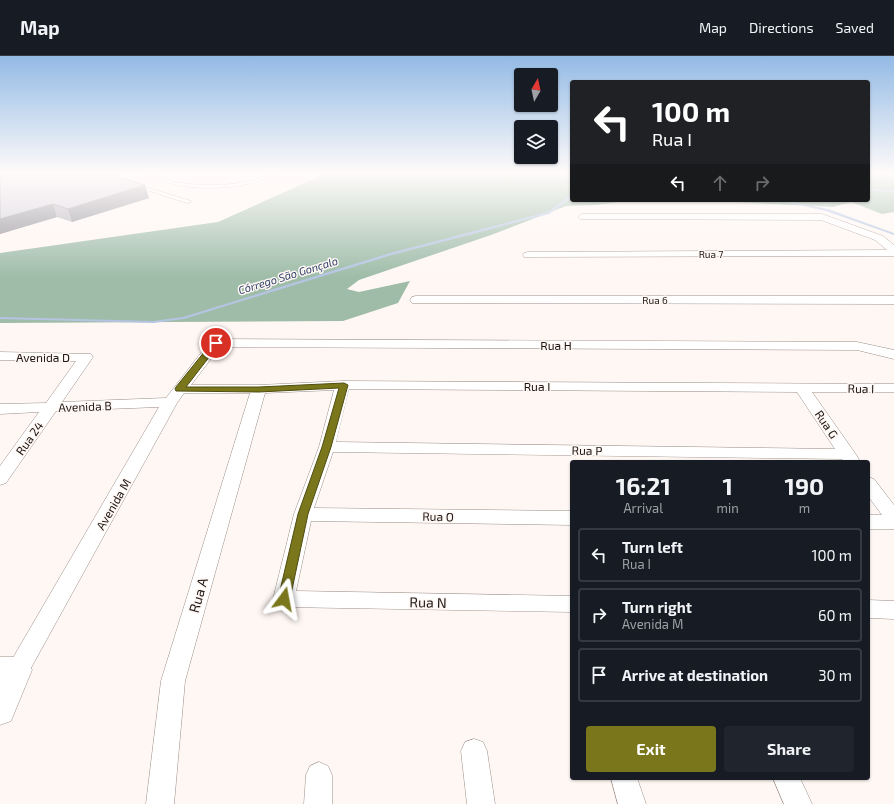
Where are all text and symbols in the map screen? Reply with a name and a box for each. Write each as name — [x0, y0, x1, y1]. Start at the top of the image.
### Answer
text: Map — [20, 16, 60, 39]
text: Map — [699, 19, 727, 36]
text: Directions — [749, 19, 814, 36]
text: Saved — [836, 19, 874, 36]
north arrow — [514, 68, 558, 112]
map controls — [514, 68, 558, 164]
text: 100 m — [652, 94, 730, 128]
icon: left — [586, 96, 638, 148]
button: layers — [514, 120, 558, 164]
text: Rua I — [652, 128, 692, 150]
icon: left — [667, 172, 689, 194]
icon: ahead — [709, 172, 731, 194]
icon: right — [751, 172, 773, 194]
street label: Rua 7 — [699, 248, 723, 260]
water label: Córrego São Gonçalo — [237, 254, 340, 297]
street label: Rua 6 — [642, 294, 668, 306]
pin — [199, 326, 233, 360]
icon: arrive — [205, 332, 227, 354]
street label: Rua H — [540, 338, 572, 352]
street label: Avenida D — [16, 350, 70, 364]
street label: Rua I — [524, 379, 550, 393]
street label: Rua I — [848, 381, 874, 395]
street label: Avenida B — [58, 398, 112, 414]
street label: Rua G — [813, 407, 841, 441]
street label: Rua 24 — [12, 419, 46, 457]
street label: Rua P — [572, 443, 602, 457]
text: 16:21 — [616, 471, 671, 500]
text: 1 — [722, 471, 733, 500]
text: 190 — [785, 471, 824, 500]
street label: Avenida M — [93, 476, 133, 532]
text: Arrival — [624, 500, 663, 516]
text: min — [717, 500, 739, 516]
text: m — [799, 500, 810, 516]
street label: Rua O — [422, 509, 454, 523]
text: Turn left — [622, 538, 683, 556]
icon: left — [588, 544, 610, 566]
text: 100 m — [811, 546, 852, 564]
text: Rua I — [622, 556, 651, 572]
street label: Rua A — [185, 575, 211, 615]
position arrow — [263, 578, 305, 620]
street label: Rua N — [409, 593, 447, 611]
text: Turn right — [622, 598, 692, 616]
icon: right — [588, 604, 610, 626]
text: 60 m — [818, 606, 852, 624]
text: Avenida M — [622, 616, 683, 632]
icon: arrive — [588, 664, 610, 686]
text: Arrive at destination — [622, 666, 768, 684]
text: 30 m — [818, 666, 852, 684]
button: Exit — [586, 726, 716, 772]
button: Share — [724, 726, 854, 772]

